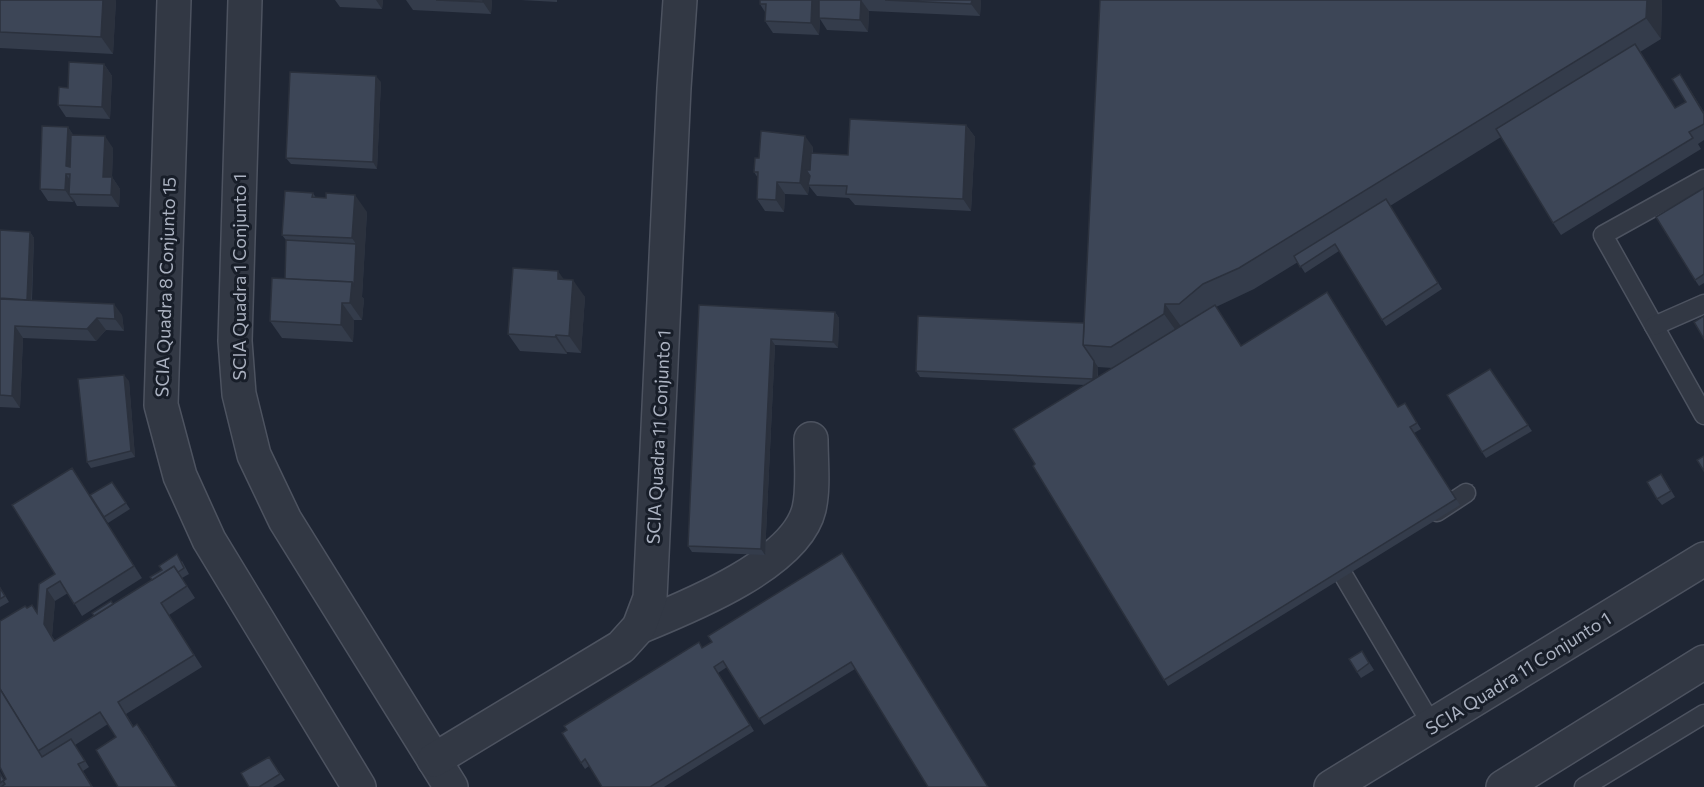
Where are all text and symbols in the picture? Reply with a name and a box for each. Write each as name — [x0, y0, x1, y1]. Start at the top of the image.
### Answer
street label: SCIA Quadra 1 Conjunto 1 — [228, 174, 250, 380]
street label: SCIA Quadra 8 Conjunto 15 — [150, 176, 180, 398]
street label: SCIA Quadra 11 Conjunto 1 — [641, 329, 675, 545]
street label: SCIA Quadra 11 Conjunto 1 — [1421, 607, 1615, 739]

